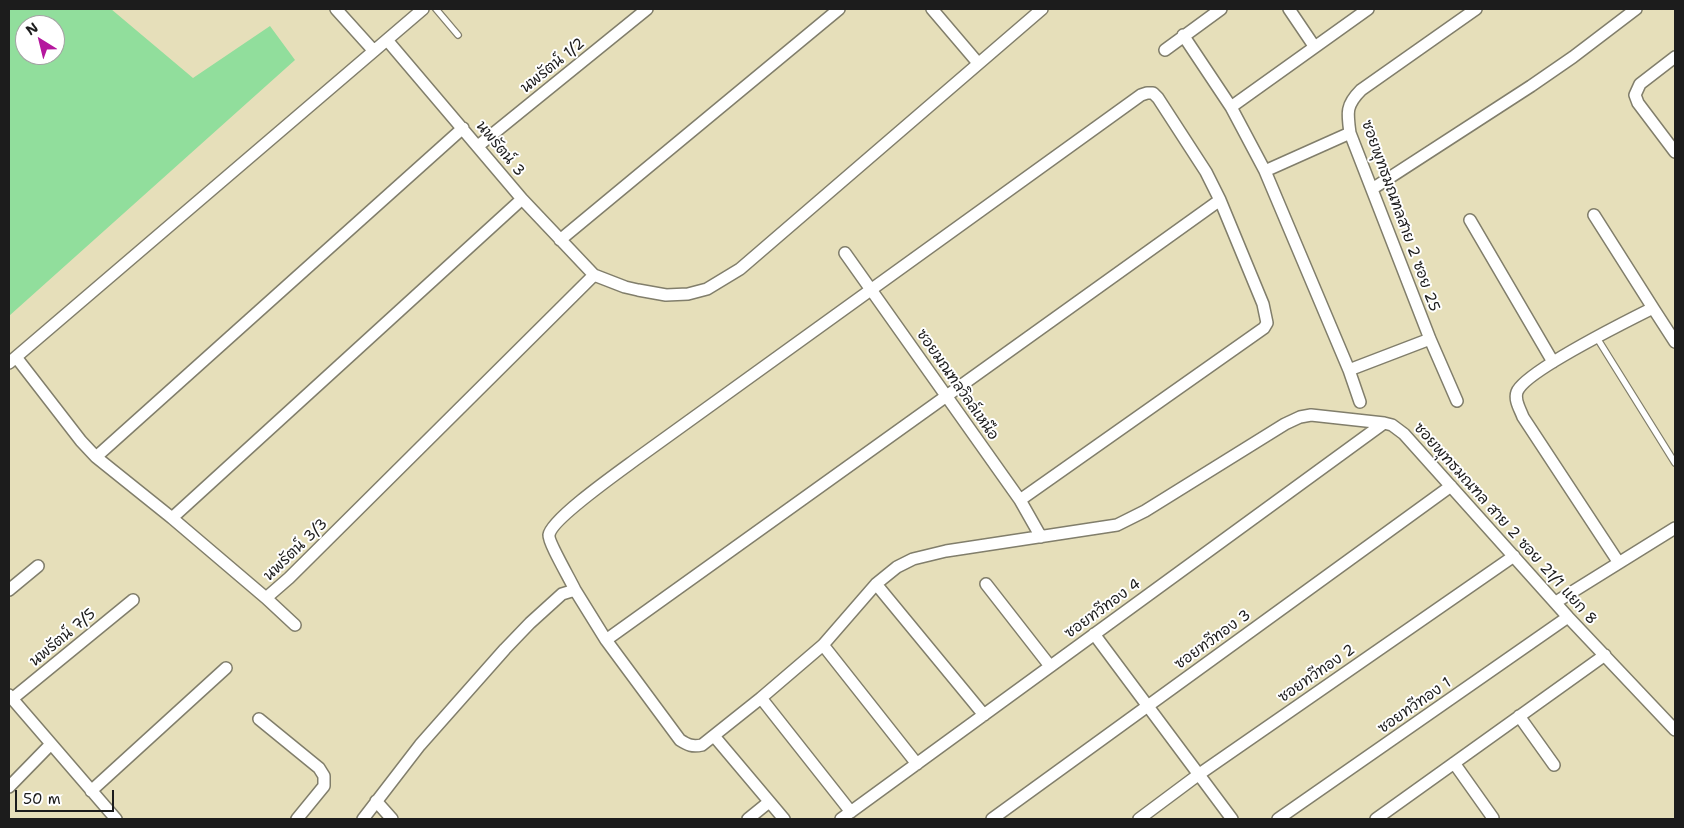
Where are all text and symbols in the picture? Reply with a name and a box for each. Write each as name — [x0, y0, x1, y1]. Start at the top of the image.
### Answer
north arrow — [15, 15, 65, 65]
text: N — [22, 18, 42, 39]
street label: นพรัตน์ 1/2 — [517, 35, 589, 97]
street label: นพรัตน์ 3 — [472, 118, 528, 180]
street label: ซอยพุทธมณฑลสาย 2 ซอย 25 — [1357, 118, 1443, 314]
street label: ซอยมณฑลวิลล์เหนือ — [912, 326, 1002, 444]
street label: ซอยพุทธมณฑล สาย 2 ซอย 21/1 แยก 8 — [1410, 419, 1600, 629]
street label: นพรัตน์ 3/3 — [260, 515, 332, 585]
street label: ซอยทวีทอง 4 — [1062, 575, 1144, 643]
street label: นพรัตน์ 7/5 — [26, 605, 100, 671]
street label: ซอยทวีทอง 3 — [1172, 606, 1254, 674]
street label: ซอยทวีทอง 2 — [1275, 641, 1359, 707]
street label: ซอยทวีทอง 1 — [1375, 674, 1455, 738]
scale bar — [18, 780, 116, 812]
text: 50 m — [23, 789, 61, 809]

